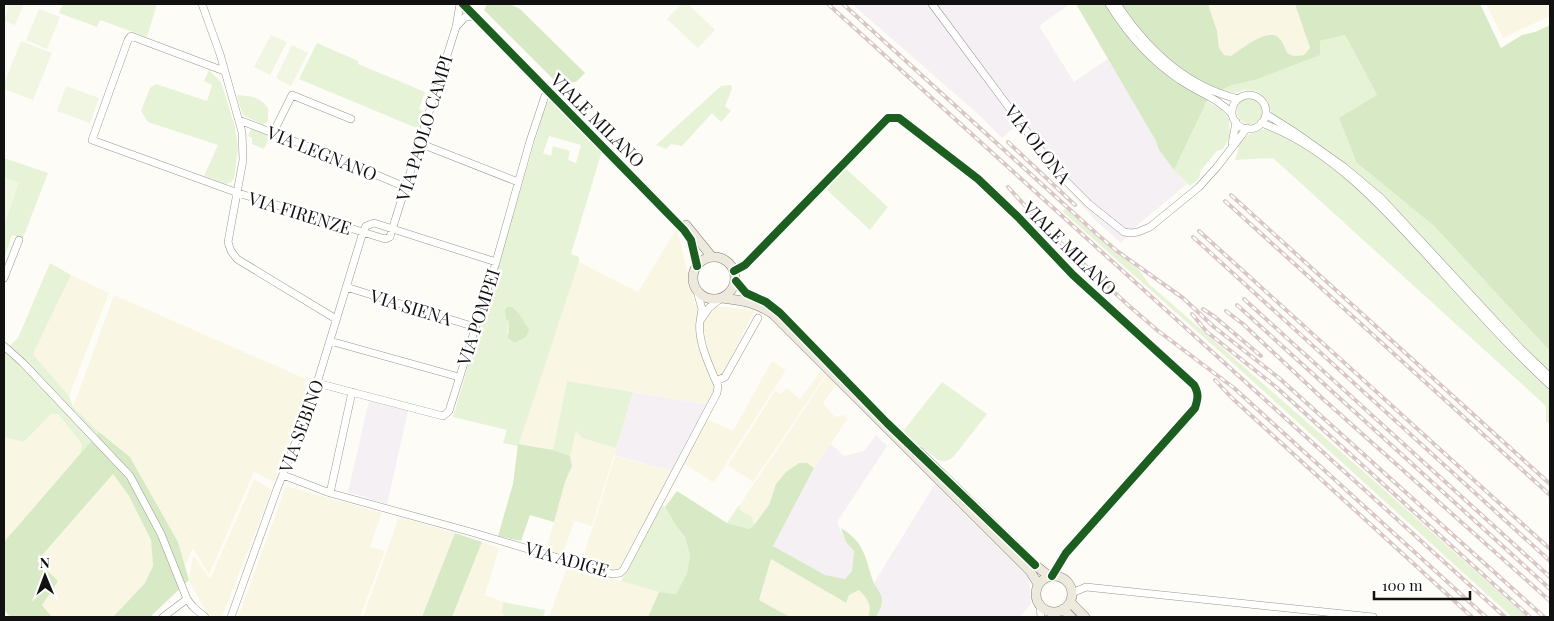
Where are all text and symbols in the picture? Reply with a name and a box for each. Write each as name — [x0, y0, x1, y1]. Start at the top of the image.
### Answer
street label: VIA PAOLO CAMPI — [390, 52, 458, 205]
street label: VIALE MILANO — [545, 67, 650, 172]
street label: VIA OLONA — [999, 99, 1077, 189]
street label: VIA LEGNANO — [262, 120, 381, 186]
street label: VIA FIRENZE — [245, 186, 355, 240]
street label: VIALE MILANO — [1017, 195, 1122, 300]
street label: VIA POMPEI — [451, 266, 505, 369]
street label: VIA SIENA — [366, 283, 455, 331]
street label: VIA SEBINO — [273, 376, 329, 477]
street label: VIA ADIGE — [521, 535, 612, 582]
north arrow — [20, 551, 70, 601]
text: N — [40, 553, 50, 572]
scale bar — [1374, 568, 1470, 600]
text: 100 m — [1382, 575, 1423, 595]

